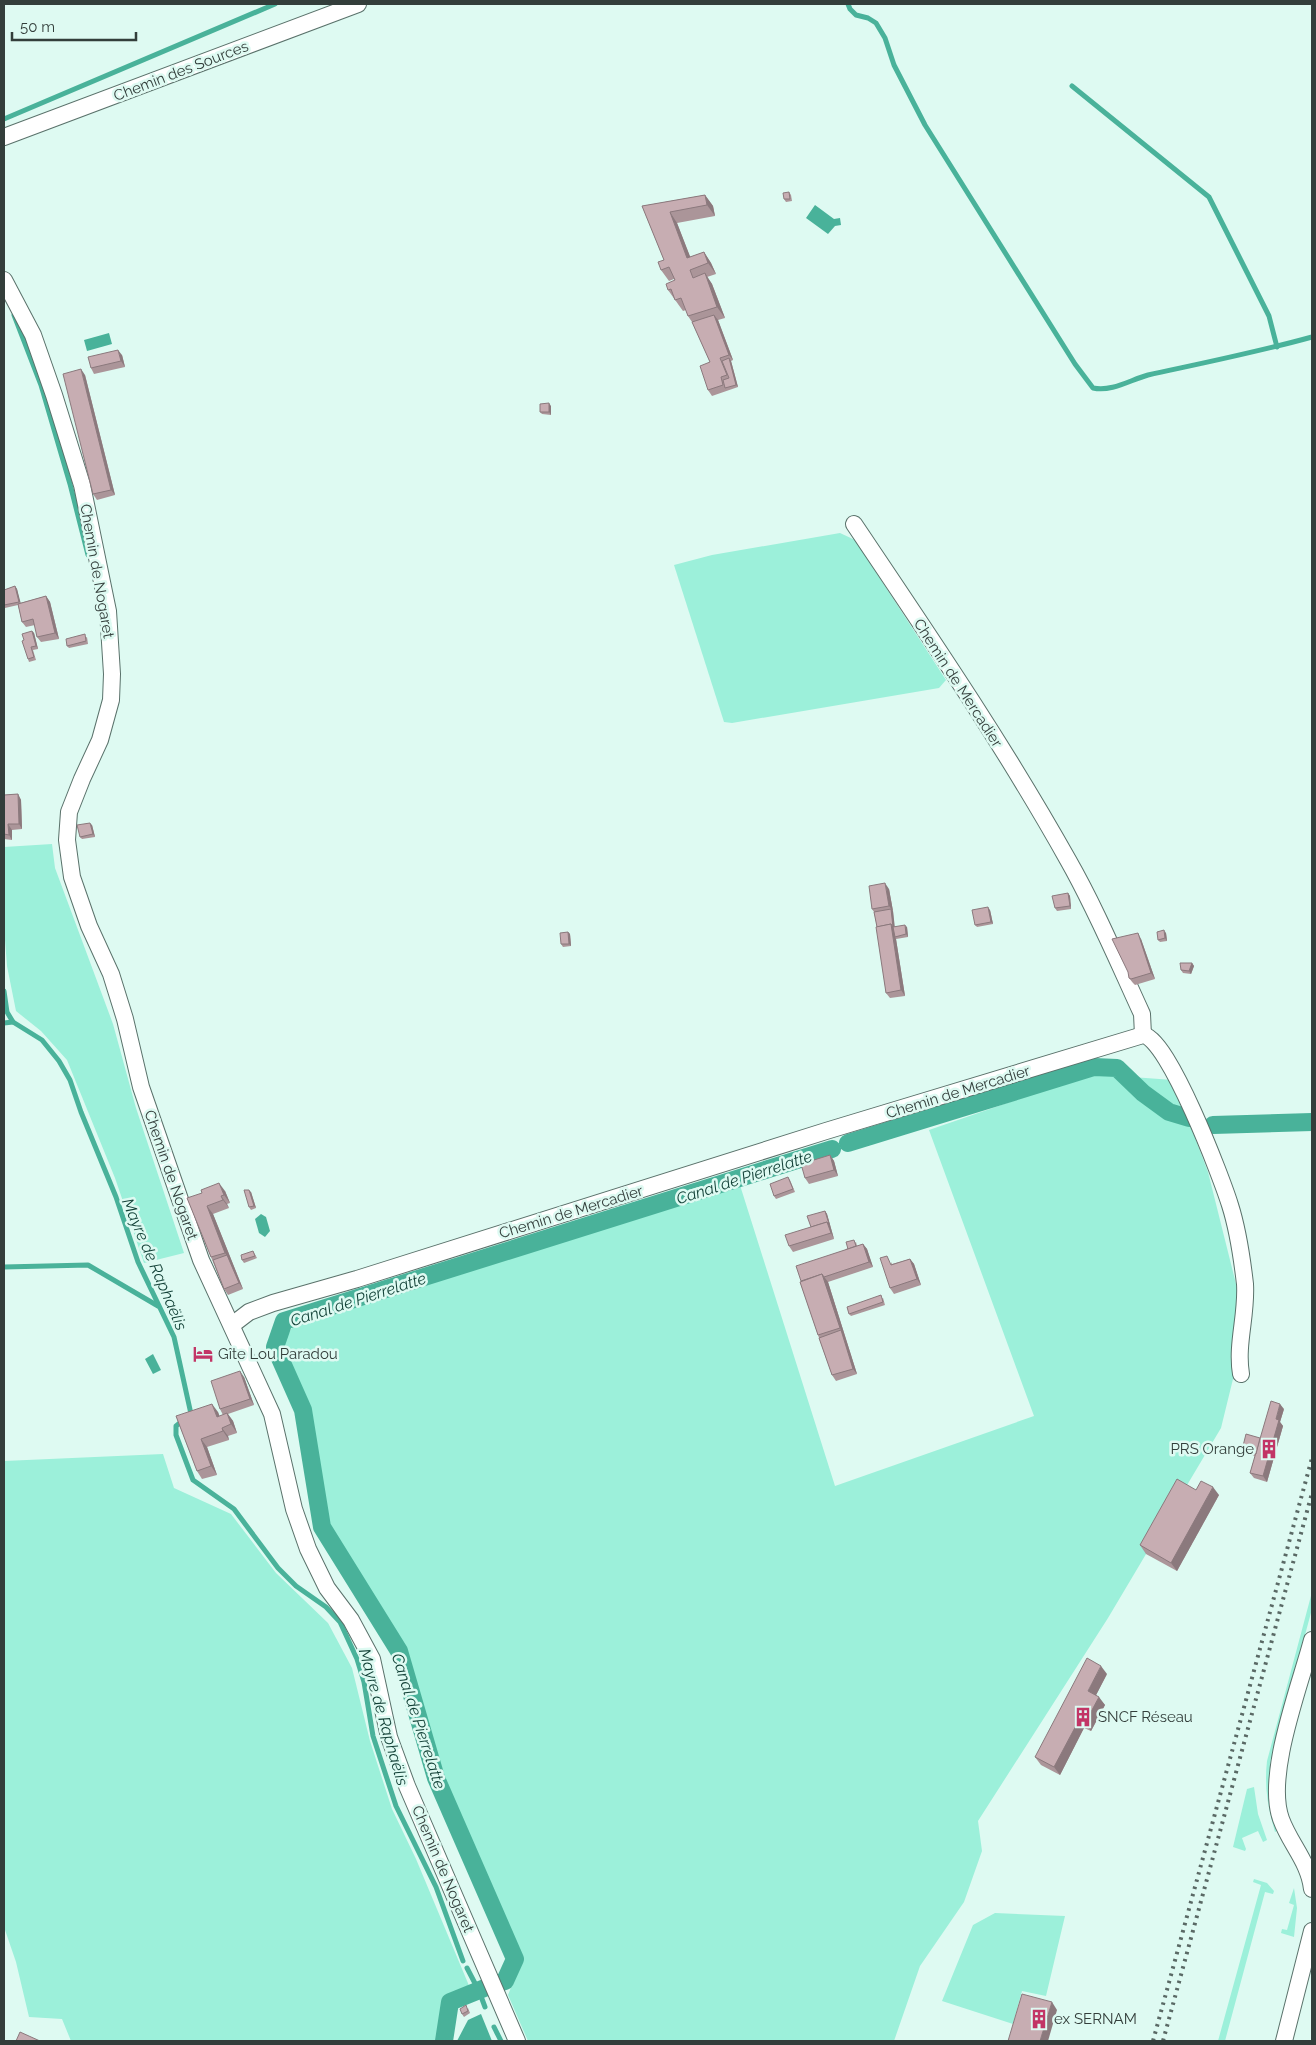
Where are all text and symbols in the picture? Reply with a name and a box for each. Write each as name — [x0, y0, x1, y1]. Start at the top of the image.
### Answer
scale bar — [12, 10, 136, 42]
text: 50 m — [20, 18, 55, 36]
street label: Chemin des Sources — [111, 37, 251, 105]
street label: Chemin de Nogaret — [76, 502, 118, 640]
street label: Chemin de Mercadier — [910, 615, 1007, 751]
street label: Chemin de Mercadier — [884, 1061, 1033, 1122]
street label: Chemin de Nogaret — [140, 1108, 202, 1242]
water label: Canal de Pierrelatte — [674, 1146, 815, 1208]
street label: Chemin de Mercadier — [497, 1181, 646, 1242]
water label: Mayre de Raphaëlis — [118, 1195, 191, 1334]
water label: Canal de Pierrelatte — [288, 1268, 429, 1330]
hotel icon: Gîte Lou Paradou — [192, 1343, 214, 1365]
place label: Gîte Lou Paradou — [218, 1345, 338, 1363]
building icon: PRS Orange — [1258, 1438, 1280, 1460]
place label: PRS Orange — [1171, 1440, 1254, 1458]
water label: Mayre de Raphaëlis — [355, 1646, 412, 1788]
water label: Canal de Pierrelatte — [388, 1651, 450, 1792]
building icon: SNCF Réseau — [1072, 1706, 1094, 1728]
place label: SNCF Réseau — [1098, 1708, 1193, 1726]
street label: Chemin de Nogaret — [408, 1803, 478, 1935]
building icon: ex SERNAM — [1028, 2008, 1050, 2030]
place label: ex SERNAM — [1054, 2010, 1137, 2028]

